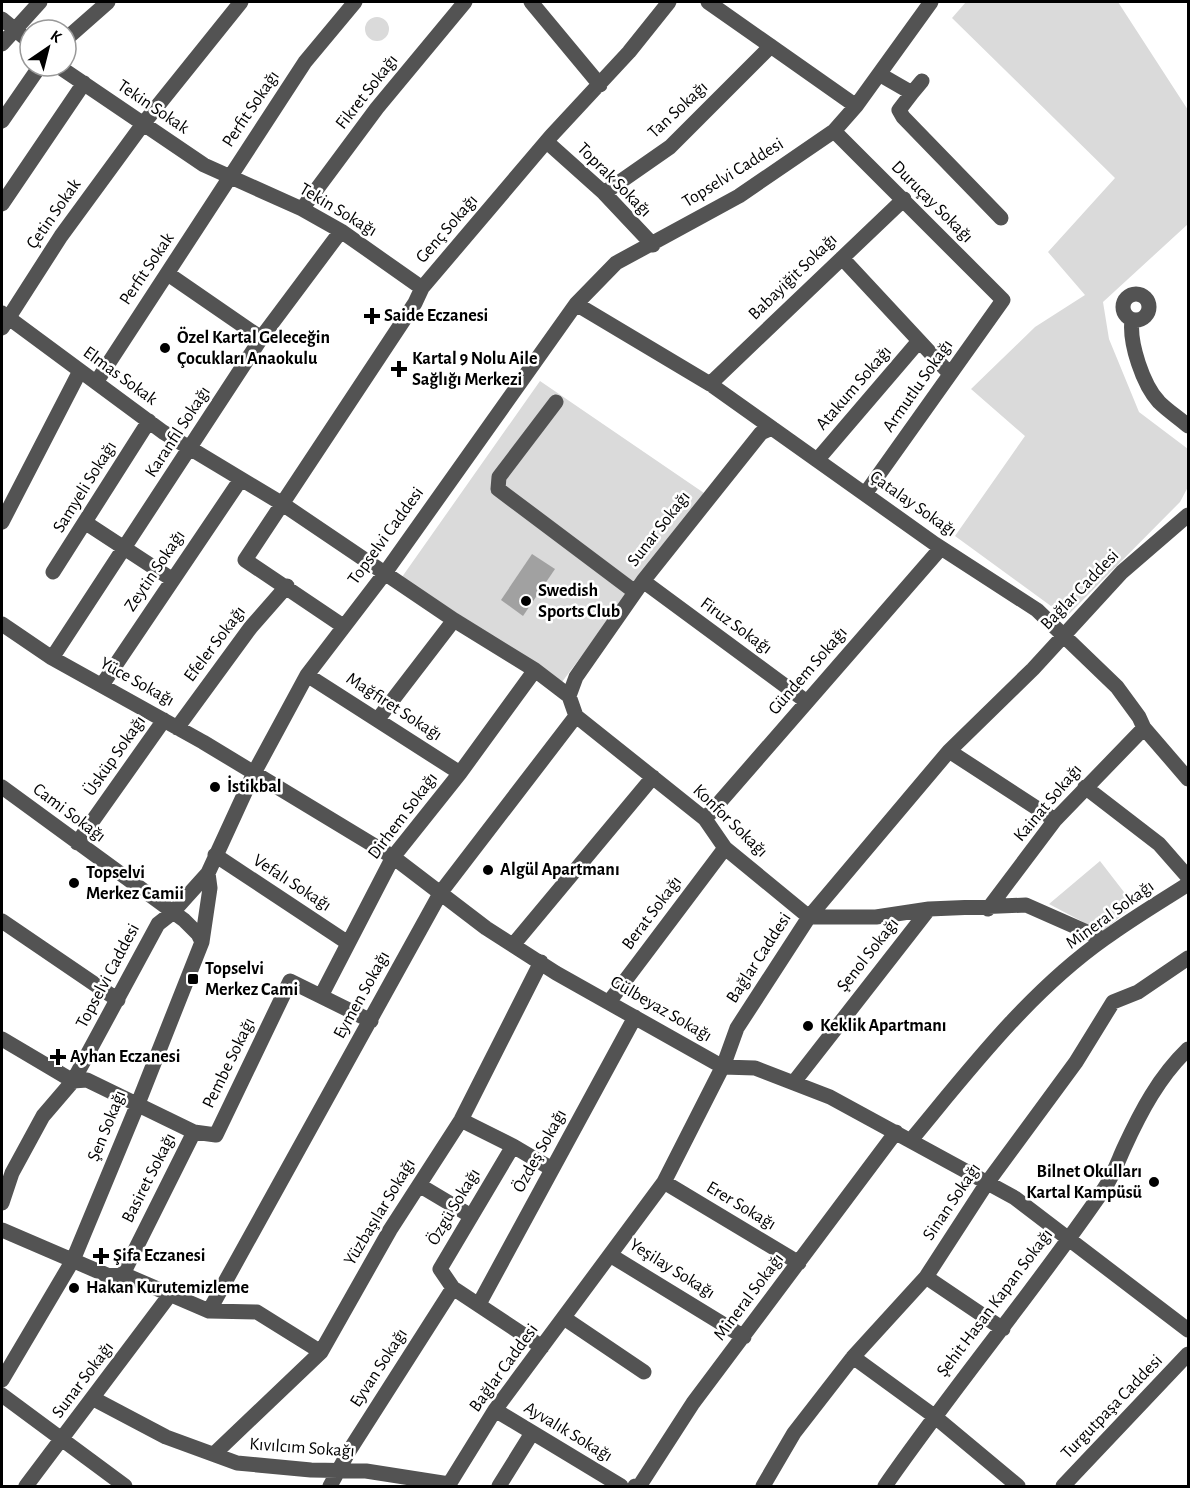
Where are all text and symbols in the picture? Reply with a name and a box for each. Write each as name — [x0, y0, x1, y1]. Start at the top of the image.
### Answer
north arrow — [18, 18, 78, 78]
text: K — [48, 27, 65, 46]
street label: Fikret Sokağı — [332, 51, 402, 133]
street label: Perfit Sokağı — [219, 68, 283, 150]
street label: Tekin Sokak — [114, 77, 193, 138]
street label: Tan Sokağı — [645, 78, 711, 142]
street label: Topselvi Caddesi — [679, 135, 787, 211]
street label: Toprak Sokağı — [573, 139, 655, 221]
street label: Duruçay Sokağı — [888, 158, 976, 246]
street label: Çetin Sokak — [23, 175, 85, 252]
street label: Tekin Sokağı — [296, 180, 380, 240]
street label: Genç Sokağı — [413, 191, 481, 267]
street label: Perfit Sokak — [116, 229, 178, 308]
street label: Babayiğit Sokağı — [745, 230, 841, 324]
place label: Saide Eczanesi — [384, 307, 488, 325]
marker: Saide Eczanesi — [365, 309, 379, 323]
place label: Özel Kartal Geleceğin Çocukları Anaokulu — [177, 326, 330, 368]
street label: Armutlu Sokağı — [880, 337, 956, 435]
marker: Özel Kartal Geleceğin Çocukları Anaokulu — [158, 341, 172, 355]
street label: Atakum Sokağı — [813, 342, 895, 434]
street label: Elmas Sokak — [80, 343, 161, 409]
place label: Kartal 9 Nolu Aile Sağlığı Merkezi — [412, 350, 537, 389]
marker: Kartal 9 Nolu Aile Sağlığı Merkezi — [390, 360, 408, 378]
street label: Karanfil Sokağı — [142, 383, 214, 481]
street label: Samyeli Sokağı — [50, 438, 120, 536]
street label: Çatalay Sokağı — [866, 468, 960, 540]
street label: Topselvi Caddesi — [345, 484, 427, 588]
street label: Sunar Sokağı — [624, 488, 694, 570]
street label: Zeytin Sokağı — [121, 527, 189, 615]
street label: Bağlar Caddesi — [1037, 546, 1123, 634]
place label: Swedish Sports Club — [538, 582, 620, 621]
marker: Swedish Sports Club — [519, 594, 533, 608]
street label: Firuz Sokağı — [697, 594, 775, 658]
street label: Efeler Sokağı — [181, 603, 249, 685]
street label: Gündem Sokağı — [765, 624, 851, 718]
street label: Yüce Sokağı — [97, 654, 177, 710]
street label: Mağfiret Sokağı — [343, 669, 445, 745]
street label: Üsküp Sokağı — [79, 711, 149, 800]
street label: Kainat Sokağı — [1011, 761, 1085, 845]
street label: Dirhem Sokağı — [365, 769, 441, 863]
place label: İstikbal — [227, 775, 282, 796]
street label: Cami Sokağı — [29, 780, 109, 846]
marker: İstikbal — [208, 780, 222, 794]
street label: Konfor Sokağı — [689, 781, 771, 861]
street label: Vefalı Sokağı — [250, 851, 334, 915]
place label: Algül Apartmanı — [500, 861, 620, 879]
marker: Algül Apartmanı — [481, 863, 495, 877]
place label: Topselvi Merkez Camii — [86, 864, 184, 903]
street label: Berat Sokağı — [619, 873, 685, 953]
marker: Topselvi Merkez Camii — [67, 876, 81, 890]
street label: Mineral Sokağı — [1063, 877, 1157, 953]
street label: Bağlar Caddesi — [723, 910, 795, 1006]
street label: Şenol Sokağı — [834, 915, 902, 995]
street label: Topselvi Caddesi — [73, 921, 143, 1031]
street label: Eymen Sokağı — [331, 948, 393, 1042]
place label: Topselvi Merkez Cami — [205, 960, 298, 999]
marker: Topselvi Merkez Cami — [186, 972, 200, 986]
street label: Gülbeyaz Sokağı — [607, 973, 715, 1045]
street label: Pembe Sokağı — [199, 1015, 259, 1111]
place label: Keklik Apartmanı — [820, 1017, 947, 1035]
marker: Keklik Apartmanı — [801, 1019, 815, 1033]
place label: Ayhan Eczanesi — [70, 1048, 180, 1066]
marker: Ayhan Eczanesi — [51, 1050, 65, 1064]
street label: Şen Sokağı — [85, 1088, 129, 1164]
street label: Özdeş Sokağı — [508, 1105, 570, 1196]
street label: Basiret Sokağı — [119, 1130, 179, 1226]
street label: Yüzbaşılar Sokağı — [341, 1155, 419, 1269]
street label: Sinan Sokağı — [920, 1160, 984, 1244]
place label: Bilnet Okulları Kartal Kampüsü — [1026, 1163, 1143, 1202]
street label: Özgü Sokağı — [422, 1164, 484, 1249]
marker: Bilnet Okulları Kartal Kampüsü — [1147, 1175, 1161, 1189]
street label: Erer Sokağı — [703, 1178, 779, 1234]
street label: Şehit Hasan Kapan Sokağı — [934, 1226, 1056, 1380]
street label: Yeşilay Sokağı — [626, 1236, 718, 1302]
place label: Şifa Eczanesi — [113, 1247, 205, 1265]
marker: Şifa Eczanesi — [94, 1249, 108, 1263]
street label: Mineral Sokağı — [711, 1250, 787, 1344]
place label: Hakan Kurutemizleme — [86, 1279, 249, 1297]
marker: Hakan Kurutemizleme — [67, 1281, 81, 1295]
street label: Bağlar Caddesi — [466, 1321, 542, 1415]
street label: Eyvan Sokağı — [347, 1325, 411, 1411]
street label: Sunar Sokağı — [49, 1339, 117, 1421]
street label: Turgutpaşa Caddesi — [1058, 1351, 1166, 1463]
street label: Ayvalık Sokağı — [521, 1399, 615, 1465]
street label: Kıvılcım Sokağı — [249, 1435, 355, 1461]

